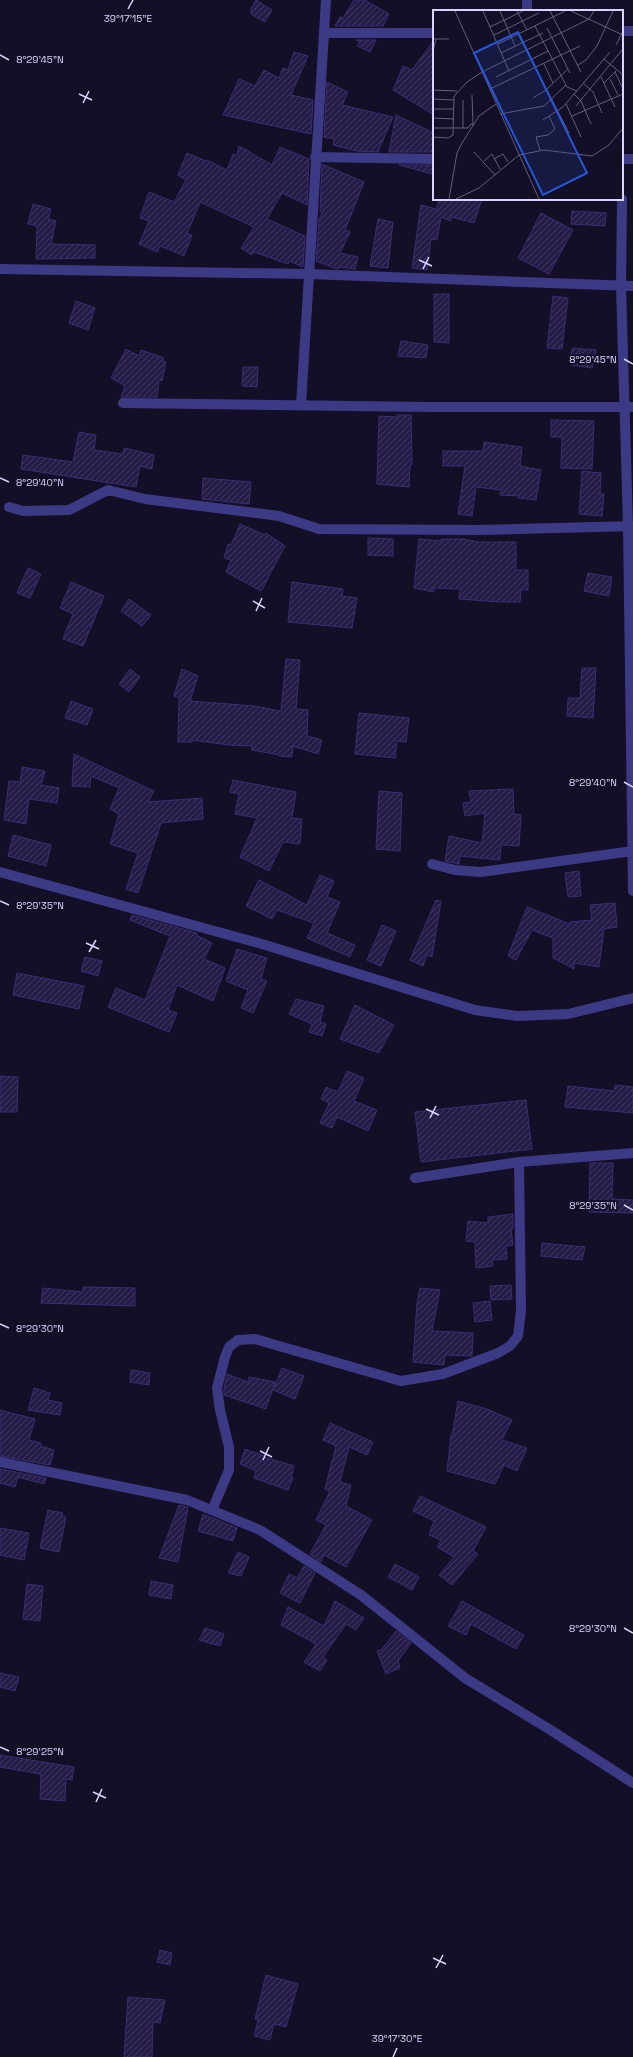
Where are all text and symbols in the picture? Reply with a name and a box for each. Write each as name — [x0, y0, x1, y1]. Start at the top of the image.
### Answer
inset map — [433, 10, 623, 200]
text: 39°17'15"E — [104, 12, 153, 25]
text: 8°29'45"N — [16, 53, 64, 66]
text: 8°29'45"N — [569, 353, 617, 366]
text: 8°29'40"N — [16, 476, 64, 489]
text: 8°29'40"N — [569, 776, 617, 789]
text: 8°29'35"N — [16, 899, 64, 912]
text: 8°29'35"N — [569, 1199, 617, 1212]
text: 8°29'30"N — [16, 1322, 64, 1335]
text: 8°29'30"N — [569, 1622, 617, 1635]
text: 8°29'25"N — [16, 1745, 64, 1758]
text: 39°17'30"E — [372, 2032, 423, 2045]

